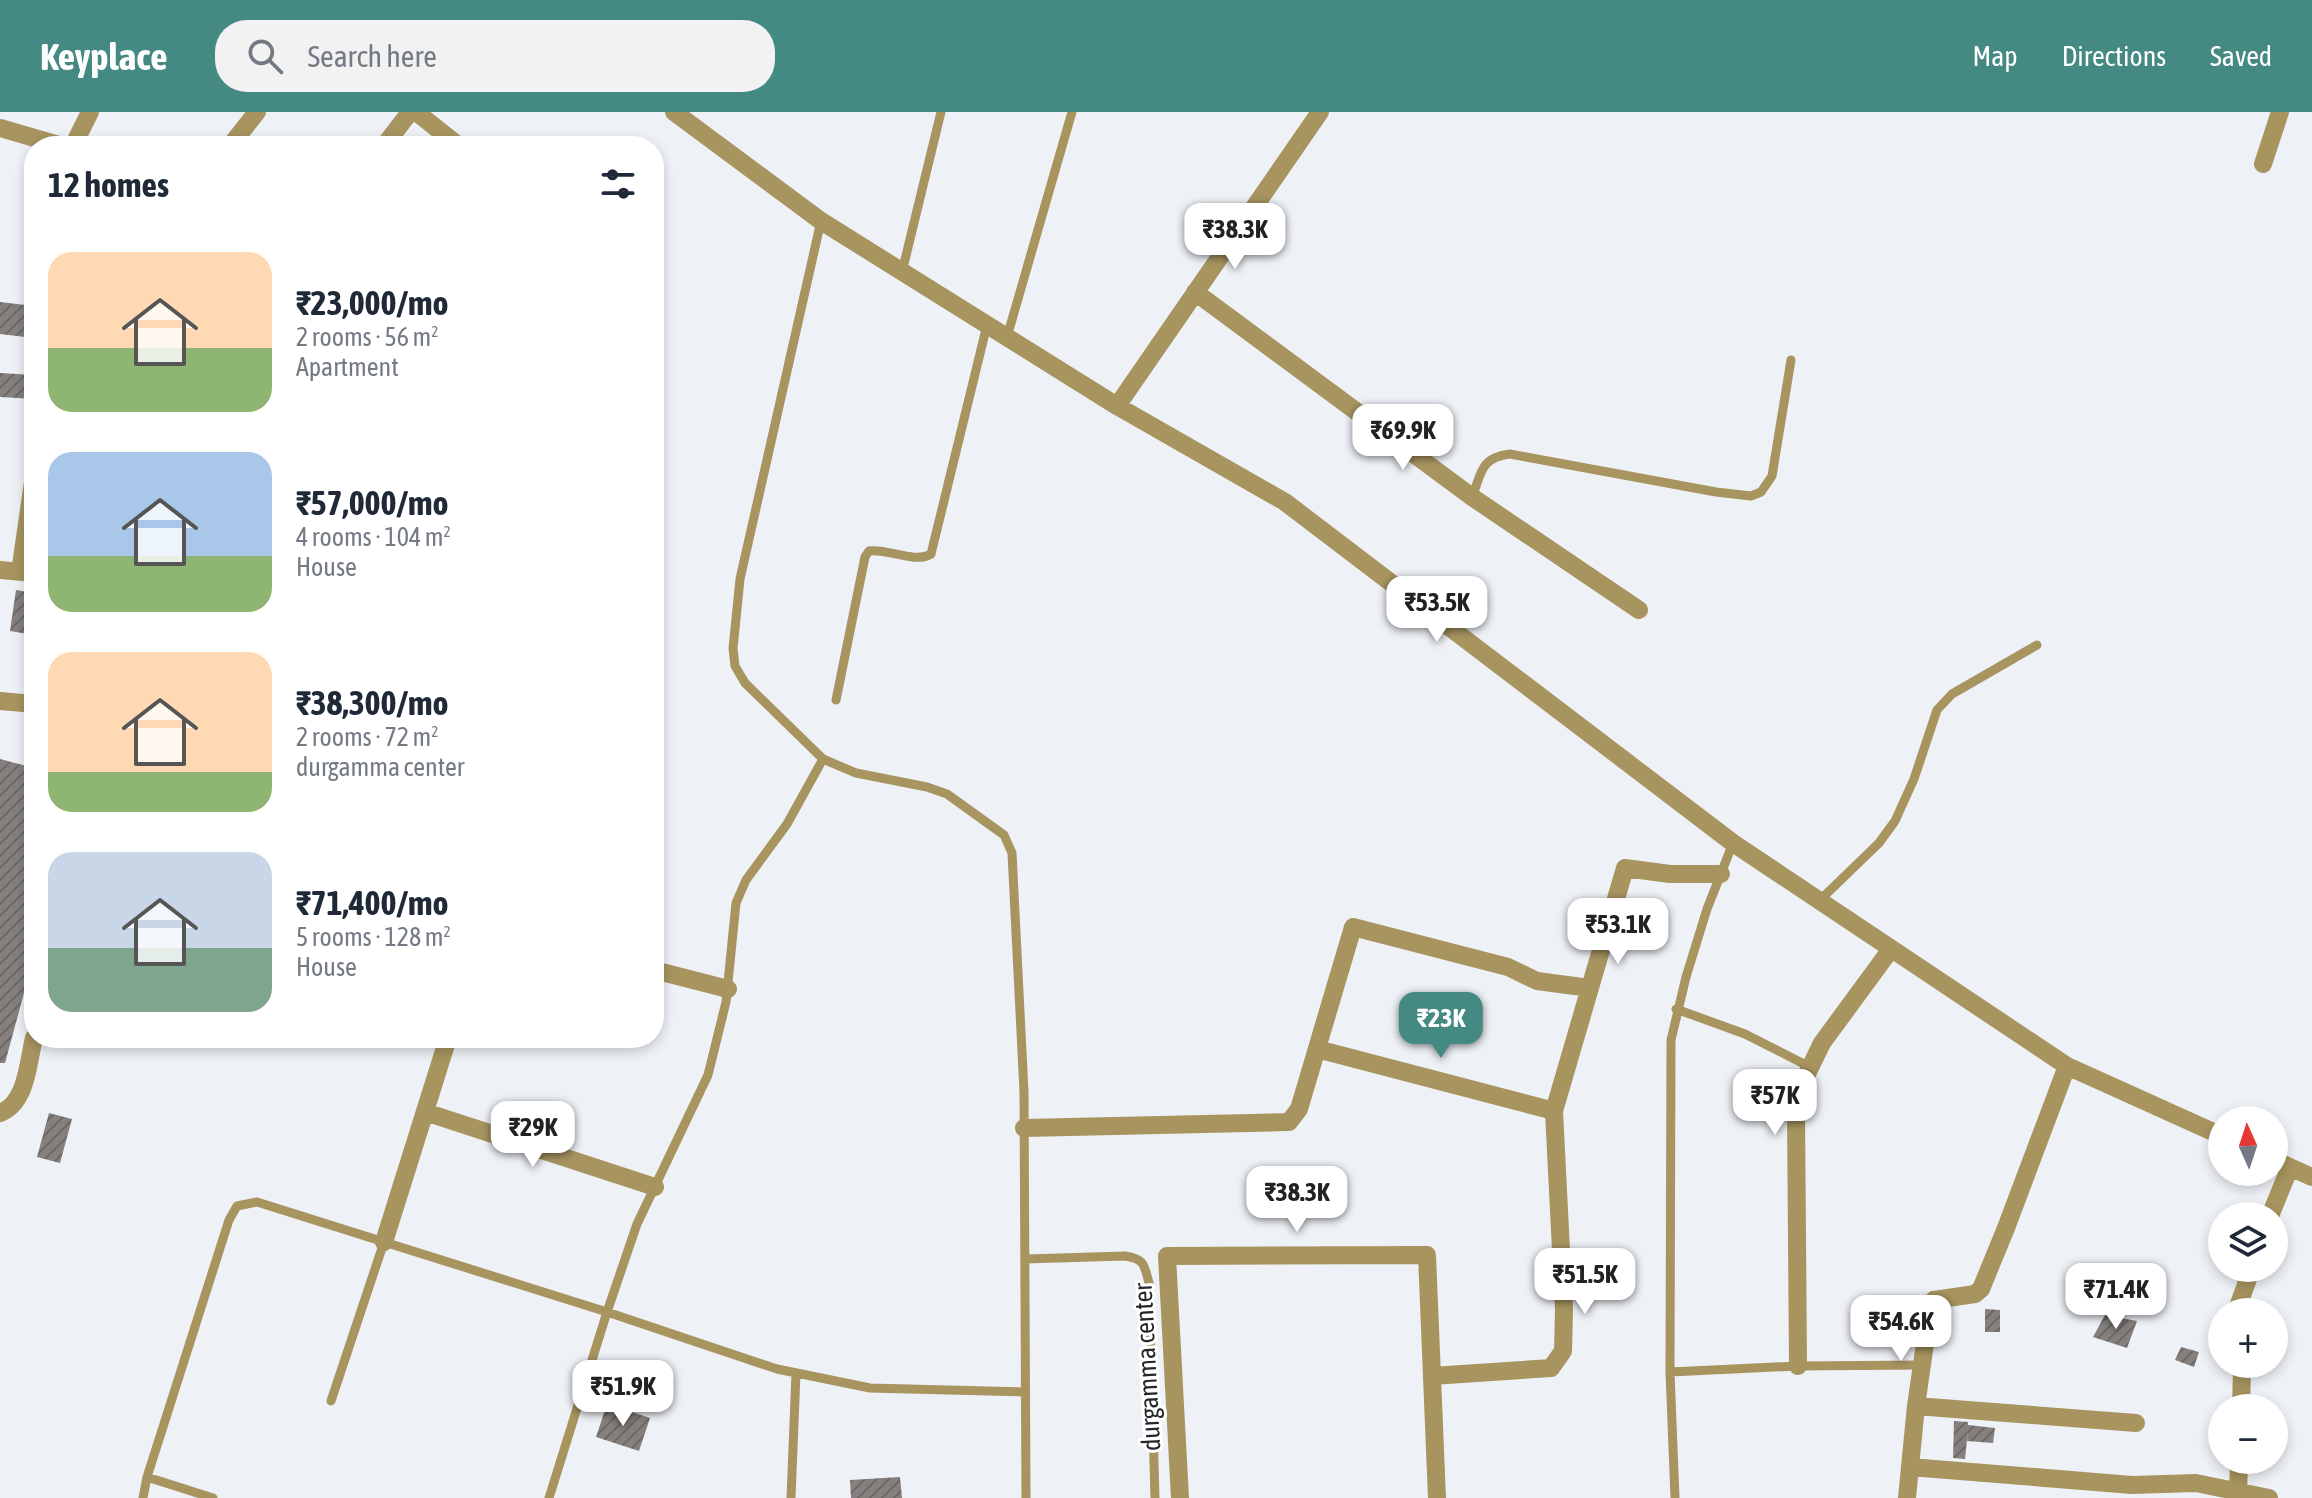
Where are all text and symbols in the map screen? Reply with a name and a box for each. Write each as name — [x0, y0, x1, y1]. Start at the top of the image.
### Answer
search box — [215, 20, 775, 92]
icon: search — [243, 34, 287, 78]
text: Keyplace — [40, 35, 167, 78]
text: Search here — [307, 39, 437, 73]
text: Map — [1973, 40, 2018, 72]
text: Directions — [2062, 40, 2166, 72]
text: Saved — [2210, 40, 2272, 72]
icon: filters — [596, 162, 640, 206]
text: 12 homes — [48, 165, 169, 204]
pin: ₹38.3K — [1170, 203, 1300, 271]
text: ₹38.3K — [1202, 214, 1268, 244]
text: ₹23,000/mo — [296, 283, 449, 322]
icon: home — [112, 284, 208, 380]
text: 2 rooms · 56 m² — [296, 322, 438, 352]
text: Apartment — [296, 352, 399, 382]
pin: ₹69.9K — [1338, 404, 1468, 472]
text: ₹69.9K — [1370, 415, 1436, 445]
text: ₹57,000/mo — [296, 483, 449, 522]
icon: home — [112, 484, 208, 580]
text: 4 rooms · 104 m² — [296, 522, 451, 552]
text: House — [296, 552, 357, 582]
pin: ₹53.5K — [1372, 576, 1502, 644]
text: ₹53.5K — [1404, 587, 1470, 617]
text: ₹38,300/mo — [296, 683, 449, 722]
icon: home — [112, 684, 208, 780]
text: 2 rooms · 72 m² — [296, 722, 438, 752]
text: durgamma center — [296, 752, 464, 782]
text: ₹71,400/mo — [296, 883, 449, 922]
icon: home — [112, 884, 208, 980]
pin: ₹53.1K — [1553, 898, 1683, 966]
text: ₹53.1K — [1585, 909, 1651, 939]
text: 5 rooms · 128 m² — [296, 922, 451, 952]
text: House — [296, 952, 357, 982]
pin: ₹23K — [1394, 992, 1488, 1060]
text: ₹23K — [1417, 1003, 1465, 1033]
pin: ₹57K — [1728, 1069, 1822, 1137]
text: ₹57K — [1751, 1080, 1799, 1110]
pin: ₹29K — [486, 1101, 580, 1169]
north arrow — [2208, 1106, 2288, 1186]
map controls — [2208, 1106, 2288, 1474]
text: ₹29K — [509, 1112, 557, 1142]
pin: ₹38.3K — [1232, 1166, 1362, 1234]
text: ₹38.3K — [1264, 1177, 1330, 1207]
button: layers — [2208, 1202, 2288, 1282]
pin: ₹51.5K — [1520, 1248, 1650, 1316]
text: ₹51.5K — [1552, 1259, 1618, 1289]
pin: ₹71.4K — [2051, 1263, 2181, 1331]
text: ₹71.4K — [2083, 1274, 2149, 1304]
street label: durgamma center — [1128, 1282, 1166, 1452]
pin: ₹54.6K — [1836, 1295, 1966, 1363]
button: + — [2208, 1298, 2288, 1378]
text: ₹54.6K — [1868, 1306, 1934, 1336]
pin: ₹51.9K — [558, 1360, 688, 1428]
text: ₹51.9K — [590, 1371, 656, 1401]
button: − — [2208, 1394, 2288, 1474]

